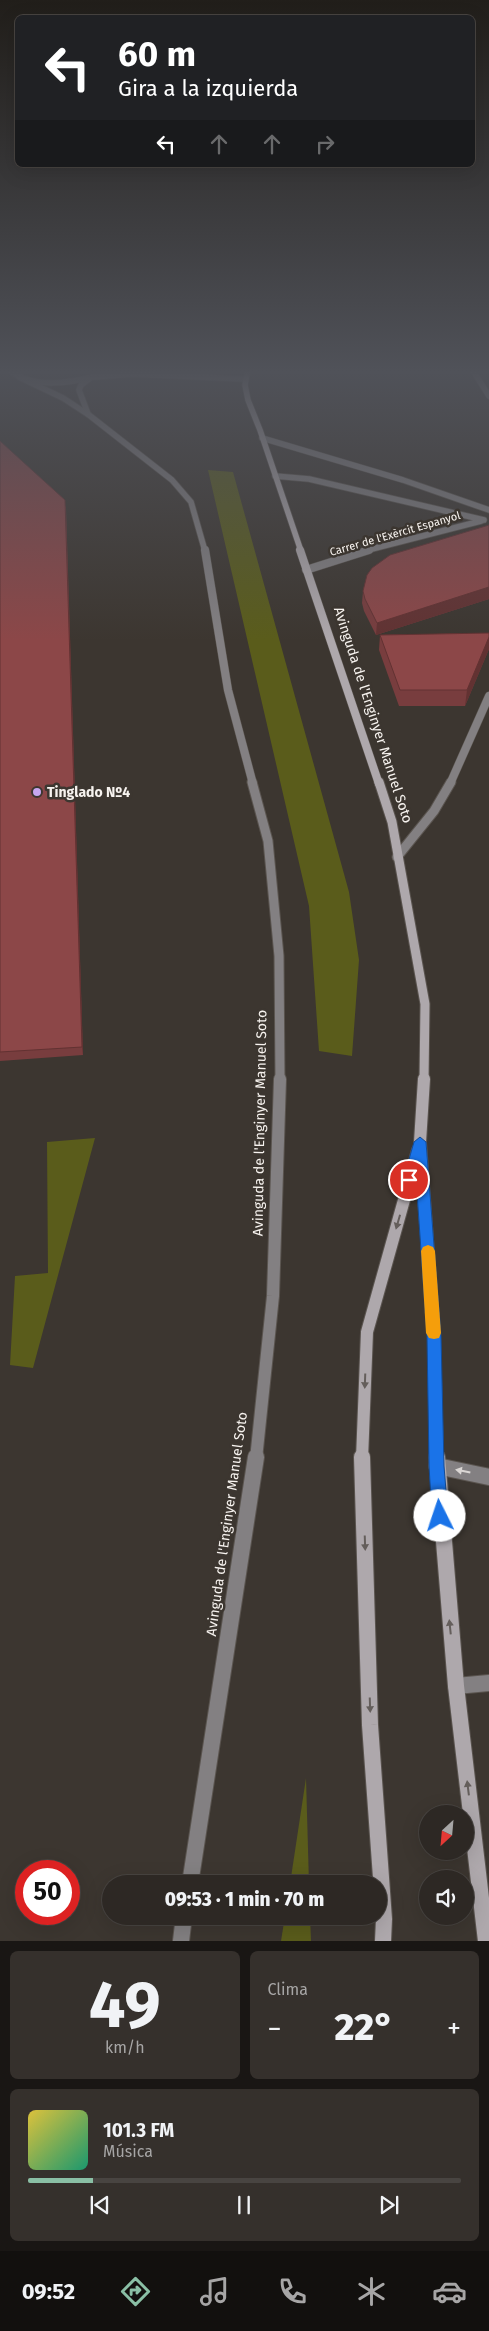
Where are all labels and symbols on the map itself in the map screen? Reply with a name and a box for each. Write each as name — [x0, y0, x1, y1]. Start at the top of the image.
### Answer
street label: Carrer de l'Exèrcit Espanyol — [328, 509, 462, 559]
street label: Avinguda de l'Enginyer Manuel Soto — [330, 605, 416, 825]
place label: Tinglado Nº4 — [47, 784, 130, 801]
marker: Tinglado Nº4 — [31, 786, 43, 798]
street label: Avinguda de l'Enginyer Manuel Soto — [250, 1010, 270, 1236]
pin — [388, 1159, 430, 1201]
one-way arrow — [393, 1215, 401, 1230]
one-way arrow — [361, 1373, 369, 1389]
street label: Avinguda de l'Enginyer Manuel Soto — [203, 1411, 251, 1637]
one-way arrow — [454, 1467, 470, 1475]
position arrow — [413, 1489, 465, 1541]
one-way arrow — [361, 1535, 369, 1551]
one-way arrow — [446, 1618, 454, 1634]
one-way arrow — [366, 1698, 374, 1714]
one-way arrow — [464, 1780, 472, 1796]
north arrow — [419, 1805, 474, 1860]
speed limit sign: 50 — [15, 1860, 80, 1925]

